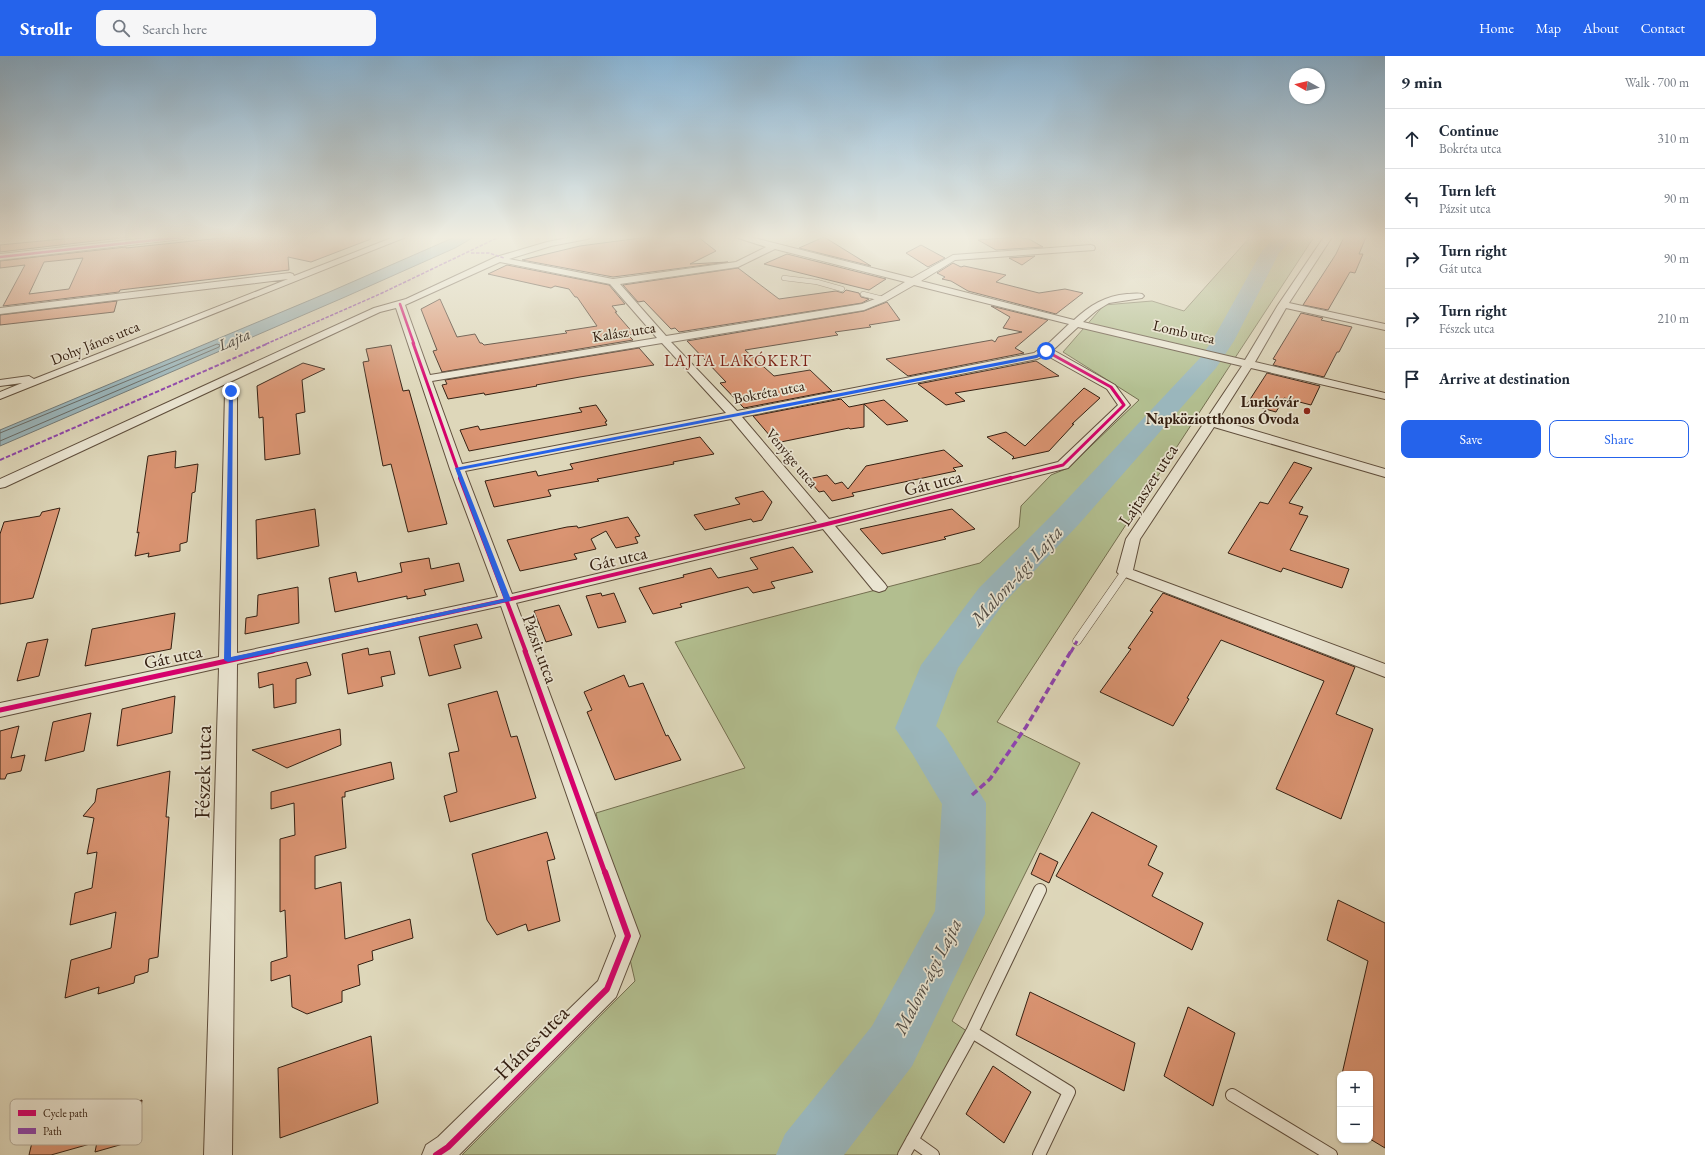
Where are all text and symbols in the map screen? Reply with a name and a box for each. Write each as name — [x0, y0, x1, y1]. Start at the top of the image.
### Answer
search box — [96, 10, 376, 46]
text: Strollr — [20, 16, 72, 41]
icon: search — [110, 17, 132, 39]
text: Search here — [142, 19, 207, 38]
text: Home — [1479, 19, 1514, 37]
text: Map — [1536, 19, 1561, 37]
text: About — [1583, 19, 1619, 37]
text: Contact — [1641, 19, 1685, 37]
north arrow — [1289, 68, 1325, 104]
text: 9 min — [1401, 71, 1442, 93]
text: Walk · 700 m — [1625, 74, 1689, 91]
text: Continue — [1439, 121, 1499, 140]
icon: ahead — [1401, 128, 1423, 150]
text: 310 m — [1658, 130, 1689, 147]
text: Bokréta utca — [1439, 140, 1501, 157]
text: Turn left — [1439, 181, 1496, 200]
icon: left — [1401, 188, 1423, 210]
text: 90 m — [1664, 190, 1689, 207]
text: Pázsit utca — [1439, 200, 1491, 217]
text: Turn right — [1439, 241, 1507, 260]
icon: right — [1401, 248, 1423, 270]
text: 90 m — [1664, 250, 1689, 267]
text: Gát utca — [1439, 260, 1482, 277]
text: Turn right — [1439, 301, 1507, 320]
icon: right — [1401, 308, 1423, 330]
text: 210 m — [1658, 310, 1689, 327]
street label: Lomb utca — [1151, 315, 1217, 348]
street label: Dohy János utca — [48, 316, 142, 369]
street label: Kalász utca — [591, 317, 657, 346]
text: Fészek utca — [1439, 320, 1494, 337]
water label: Lajta — [214, 323, 254, 356]
route start — [1037, 342, 1055, 360]
district label: LAJTA LAKÓKERT — [664, 350, 812, 371]
icon: arrive — [1401, 368, 1423, 390]
text: Arrive at destination — [1439, 369, 1570, 388]
street label: Bokréta utca — [732, 375, 806, 408]
route end — [222, 382, 240, 400]
place label: Lurkóvár Napköziotthonos Óvoda — [1146, 392, 1300, 428]
marker: Lurkóvár Napköziotthonos Óvoda — [1302, 406, 1312, 416]
button: Save — [1401, 420, 1541, 458]
button: Share — [1549, 420, 1689, 458]
street label: Venyige utca — [762, 424, 823, 491]
street label: Lajtaszer utca — [1113, 439, 1183, 530]
street label: Gát utca — [902, 464, 965, 501]
water label: Malom-ági Lajta — [964, 520, 1068, 632]
street label: Gát utca — [587, 540, 650, 576]
street label: Pázsit utca — [517, 611, 564, 687]
street label: Gát utca — [142, 639, 205, 674]
street label: Fészek utca — [187, 725, 218, 819]
water label: Malom-ági Lajta — [887, 914, 967, 1039]
street label: Háncs utca — [488, 999, 575, 1086]
map controls — [1337, 1071, 1373, 1143]
button: + — [1337, 1071, 1373, 1107]
legend — [10, 1099, 142, 1145]
text: Cycle path — [43, 1106, 88, 1120]
button: − — [1337, 1107, 1373, 1143]
text: Path — [43, 1124, 62, 1138]

